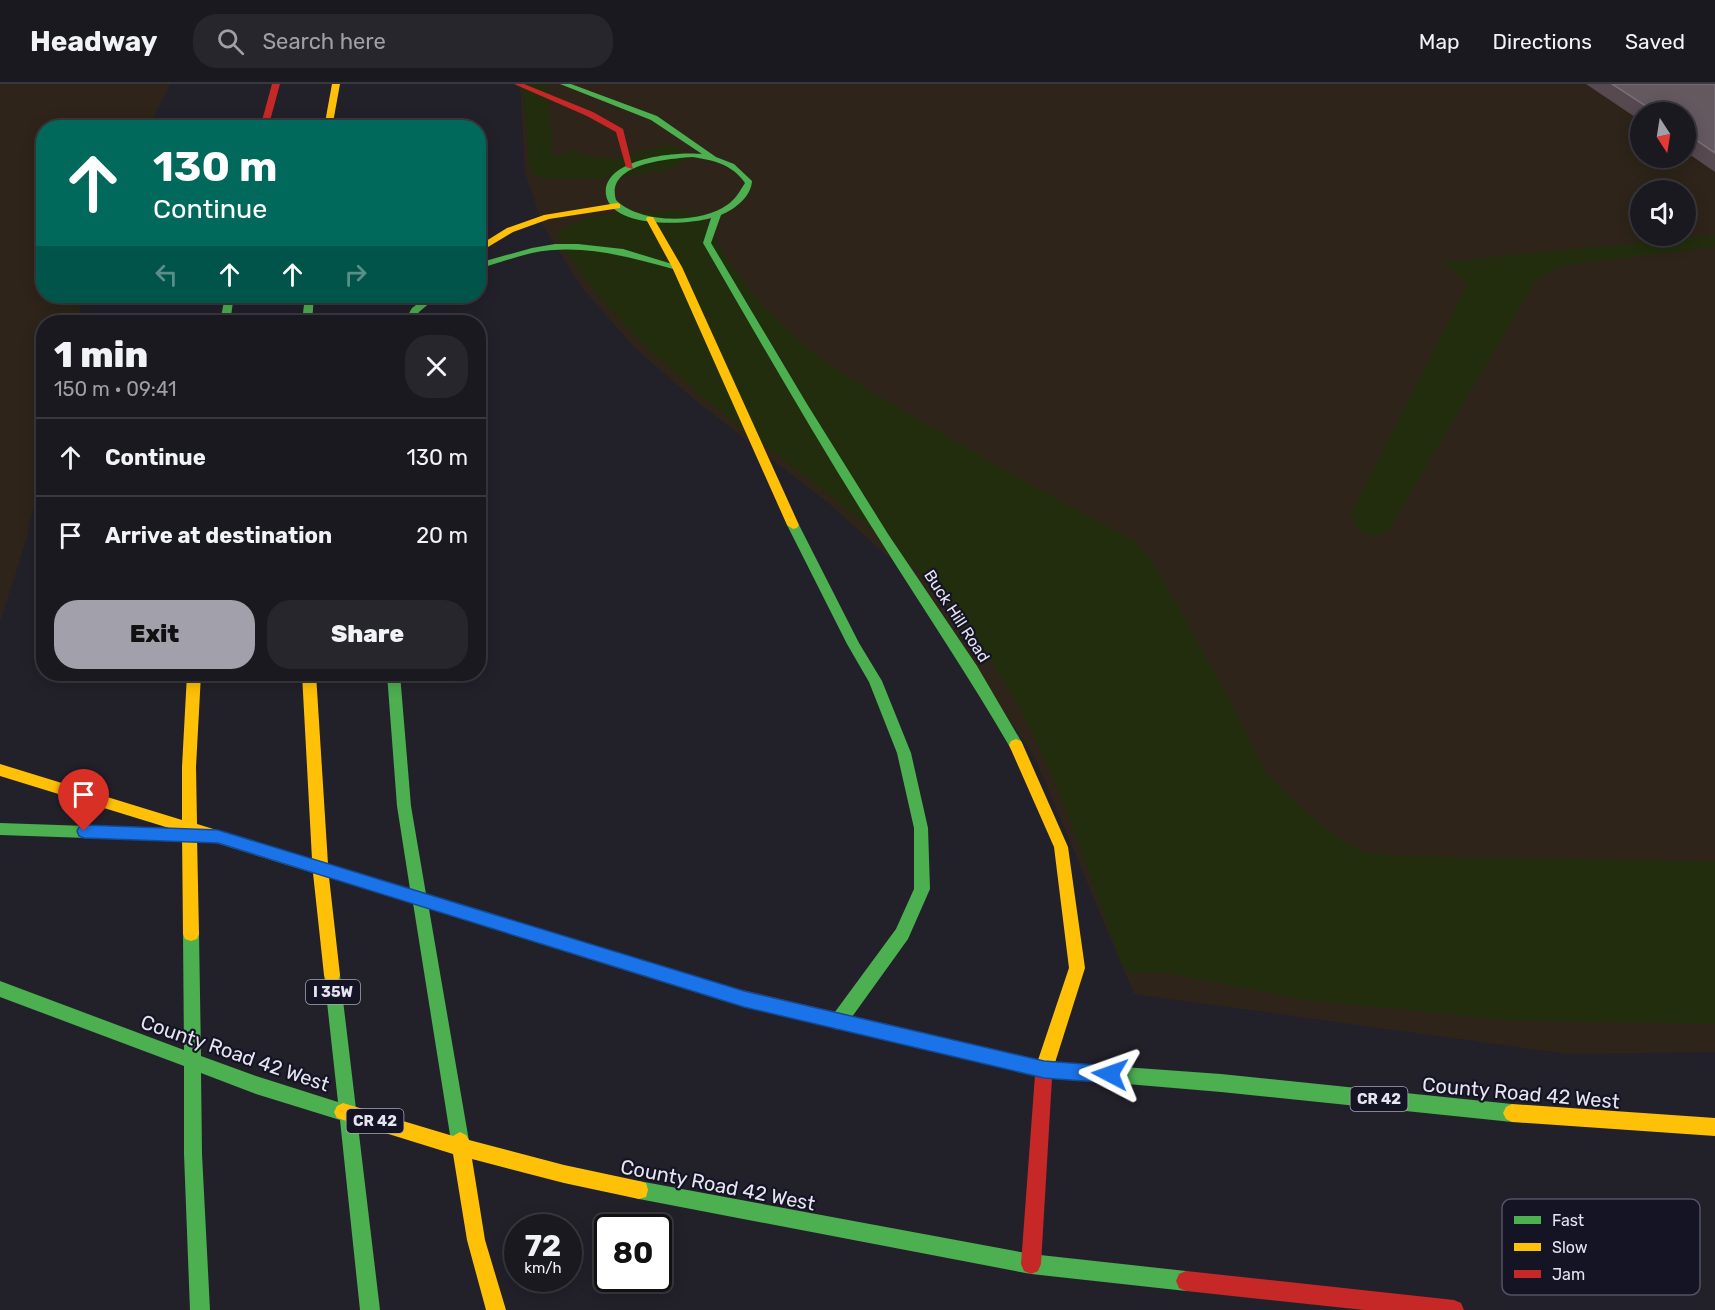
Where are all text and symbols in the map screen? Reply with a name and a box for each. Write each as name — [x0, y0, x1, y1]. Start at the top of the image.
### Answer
search box — [193, 14, 613, 68]
text: Headway — [30, 25, 157, 58]
icon: search — [214, 25, 247, 58]
text: Search here — [262, 28, 386, 55]
text: Map — [1419, 29, 1460, 54]
text: Directions — [1493, 29, 1592, 54]
text: Saved — [1625, 29, 1685, 54]
north arrow — [1630, 102, 1696, 168]
map controls — [1630, 102, 1696, 246]
text: 130 m — [153, 142, 278, 192]
icon: ahead — [54, 144, 132, 222]
button: sound — [1630, 180, 1696, 246]
text: Continue — [153, 193, 267, 225]
icon: left — [150, 258, 183, 291]
icon: ahead — [213, 258, 246, 291]
icon: ahead — [276, 258, 309, 291]
icon: right — [339, 258, 372, 291]
text: 1 min — [54, 333, 148, 376]
button: close — [405, 335, 468, 398]
text: 150 m · 09:41 — [54, 377, 176, 401]
icon: ahead — [54, 441, 87, 474]
text: Continue — [105, 444, 206, 471]
text: 130 m — [406, 444, 468, 471]
icon: arrive — [54, 519, 87, 552]
text: Arrive at destination — [105, 522, 332, 549]
text: 20 m — [416, 522, 468, 549]
street label: Buck Hill Road — [920, 566, 994, 666]
button: Exit — [54, 600, 255, 669]
button: Share — [267, 600, 468, 669]
pin — [58, 769, 109, 831]
icon: arrive — [67, 778, 100, 811]
road number: I 35W — [306, 980, 360, 1004]
street label: County Road 42 West — [138, 1009, 333, 1097]
position arrow — [1078, 1042, 1142, 1106]
street label: County Road 42 West — [1421, 1072, 1621, 1114]
road number: CR 42 — [1350, 1087, 1408, 1111]
road number: CR 42 — [346, 1109, 404, 1133]
street label: County Road 42 West — [619, 1154, 818, 1216]
legend — [1502, 1199, 1700, 1295]
text: Fast — [1552, 1211, 1584, 1230]
speed limit sign: 80 — [594, 1214, 672, 1292]
text: 72 — [525, 1228, 561, 1264]
text: Slow — [1552, 1238, 1588, 1257]
text: km/h — [524, 1259, 562, 1277]
text: Jam — [1552, 1265, 1585, 1284]

